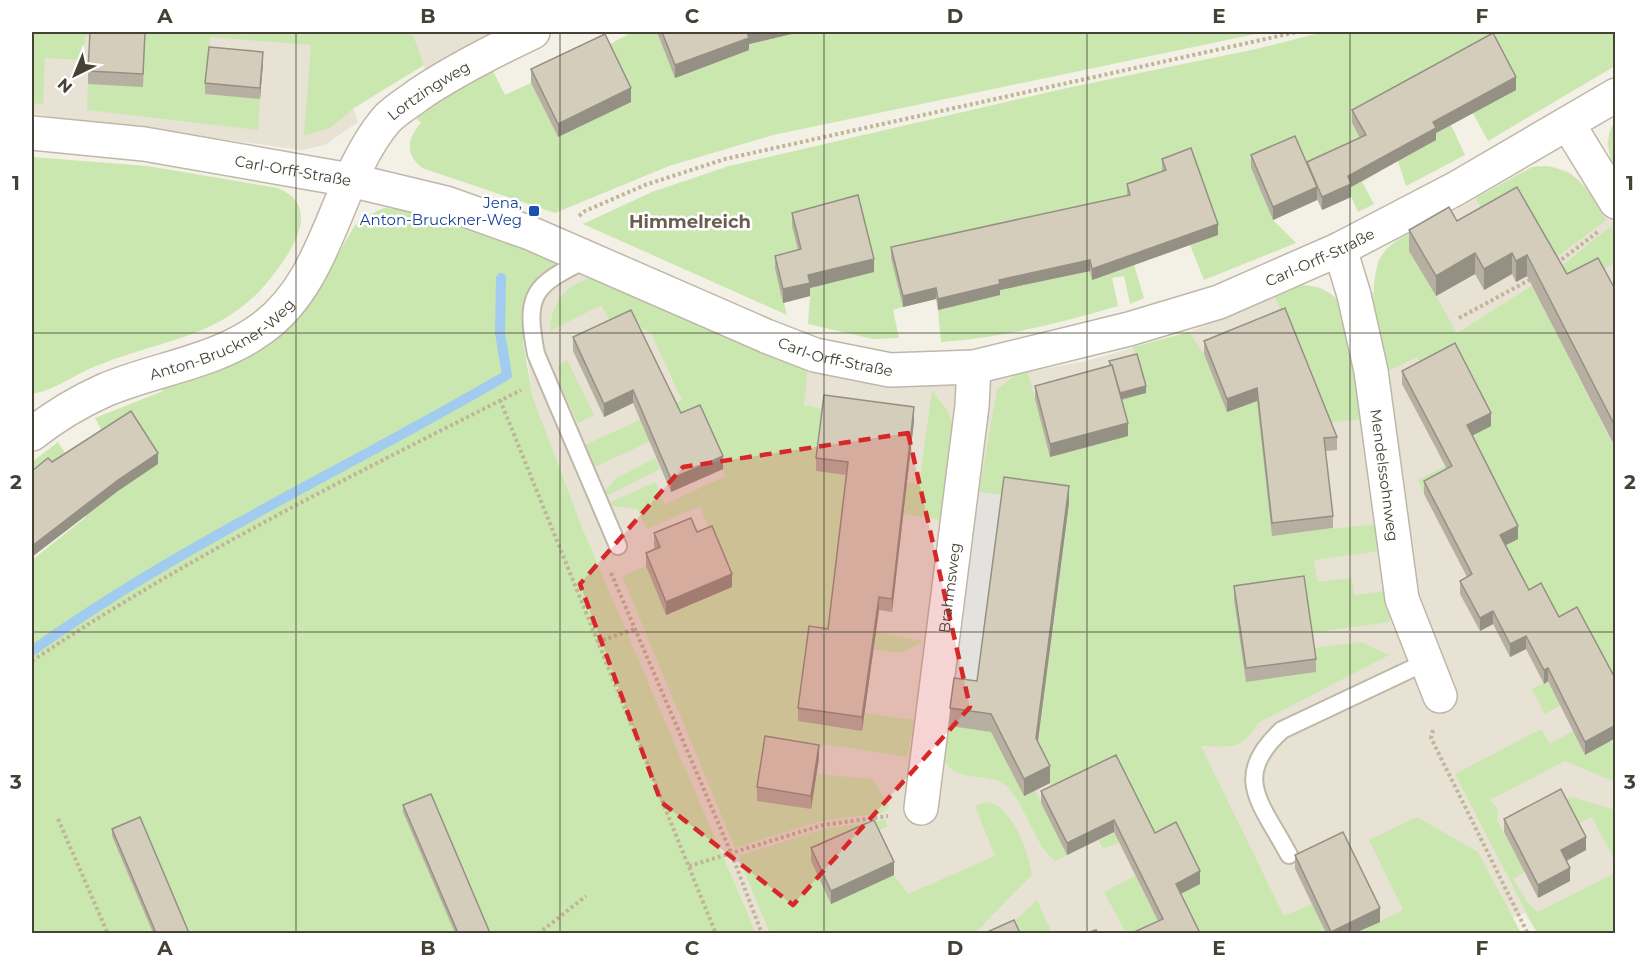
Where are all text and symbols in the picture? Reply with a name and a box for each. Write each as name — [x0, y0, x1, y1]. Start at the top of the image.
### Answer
text: A — [156, 4, 173, 28]
text: B — [420, 4, 436, 28]
text: C — [685, 4, 700, 28]
text: D — [947, 4, 963, 28]
text: E — [1212, 4, 1226, 28]
text: F — [1476, 4, 1489, 28]
north arrow — [45, 45, 105, 105]
street label: Lortzingweg — [383, 56, 473, 124]
text: N — [54, 74, 76, 97]
street label: Carl-Orff-Straße — [233, 151, 353, 190]
text: 1 — [12, 171, 20, 195]
text: 1 — [1626, 171, 1634, 195]
place label: Jena, Anton-Bruckner-Weg — [360, 193, 522, 229]
marker: Jena, Anton-Bruckner-Weg — [527, 204, 541, 218]
district label: Himmelreich — [629, 211, 751, 233]
street label: Carl-Orff-Straße — [1262, 223, 1377, 290]
street label: Anton-Bruckner-Weg — [147, 294, 298, 384]
street label: Carl-Orff-Straße — [776, 332, 895, 380]
street label: Mendelssohnweg — [1367, 408, 1404, 542]
text: 2 — [10, 470, 22, 494]
text: 2 — [1624, 470, 1636, 494]
street label: Brahmsweg — [934, 541, 964, 634]
text: 3 — [9, 770, 22, 794]
text: 3 — [1623, 770, 1636, 794]
text: A — [156, 936, 173, 960]
text: B — [420, 936, 436, 960]
text: C — [685, 936, 700, 960]
text: D — [947, 936, 963, 960]
text: E — [1212, 936, 1226, 960]
text: F — [1476, 936, 1489, 960]

